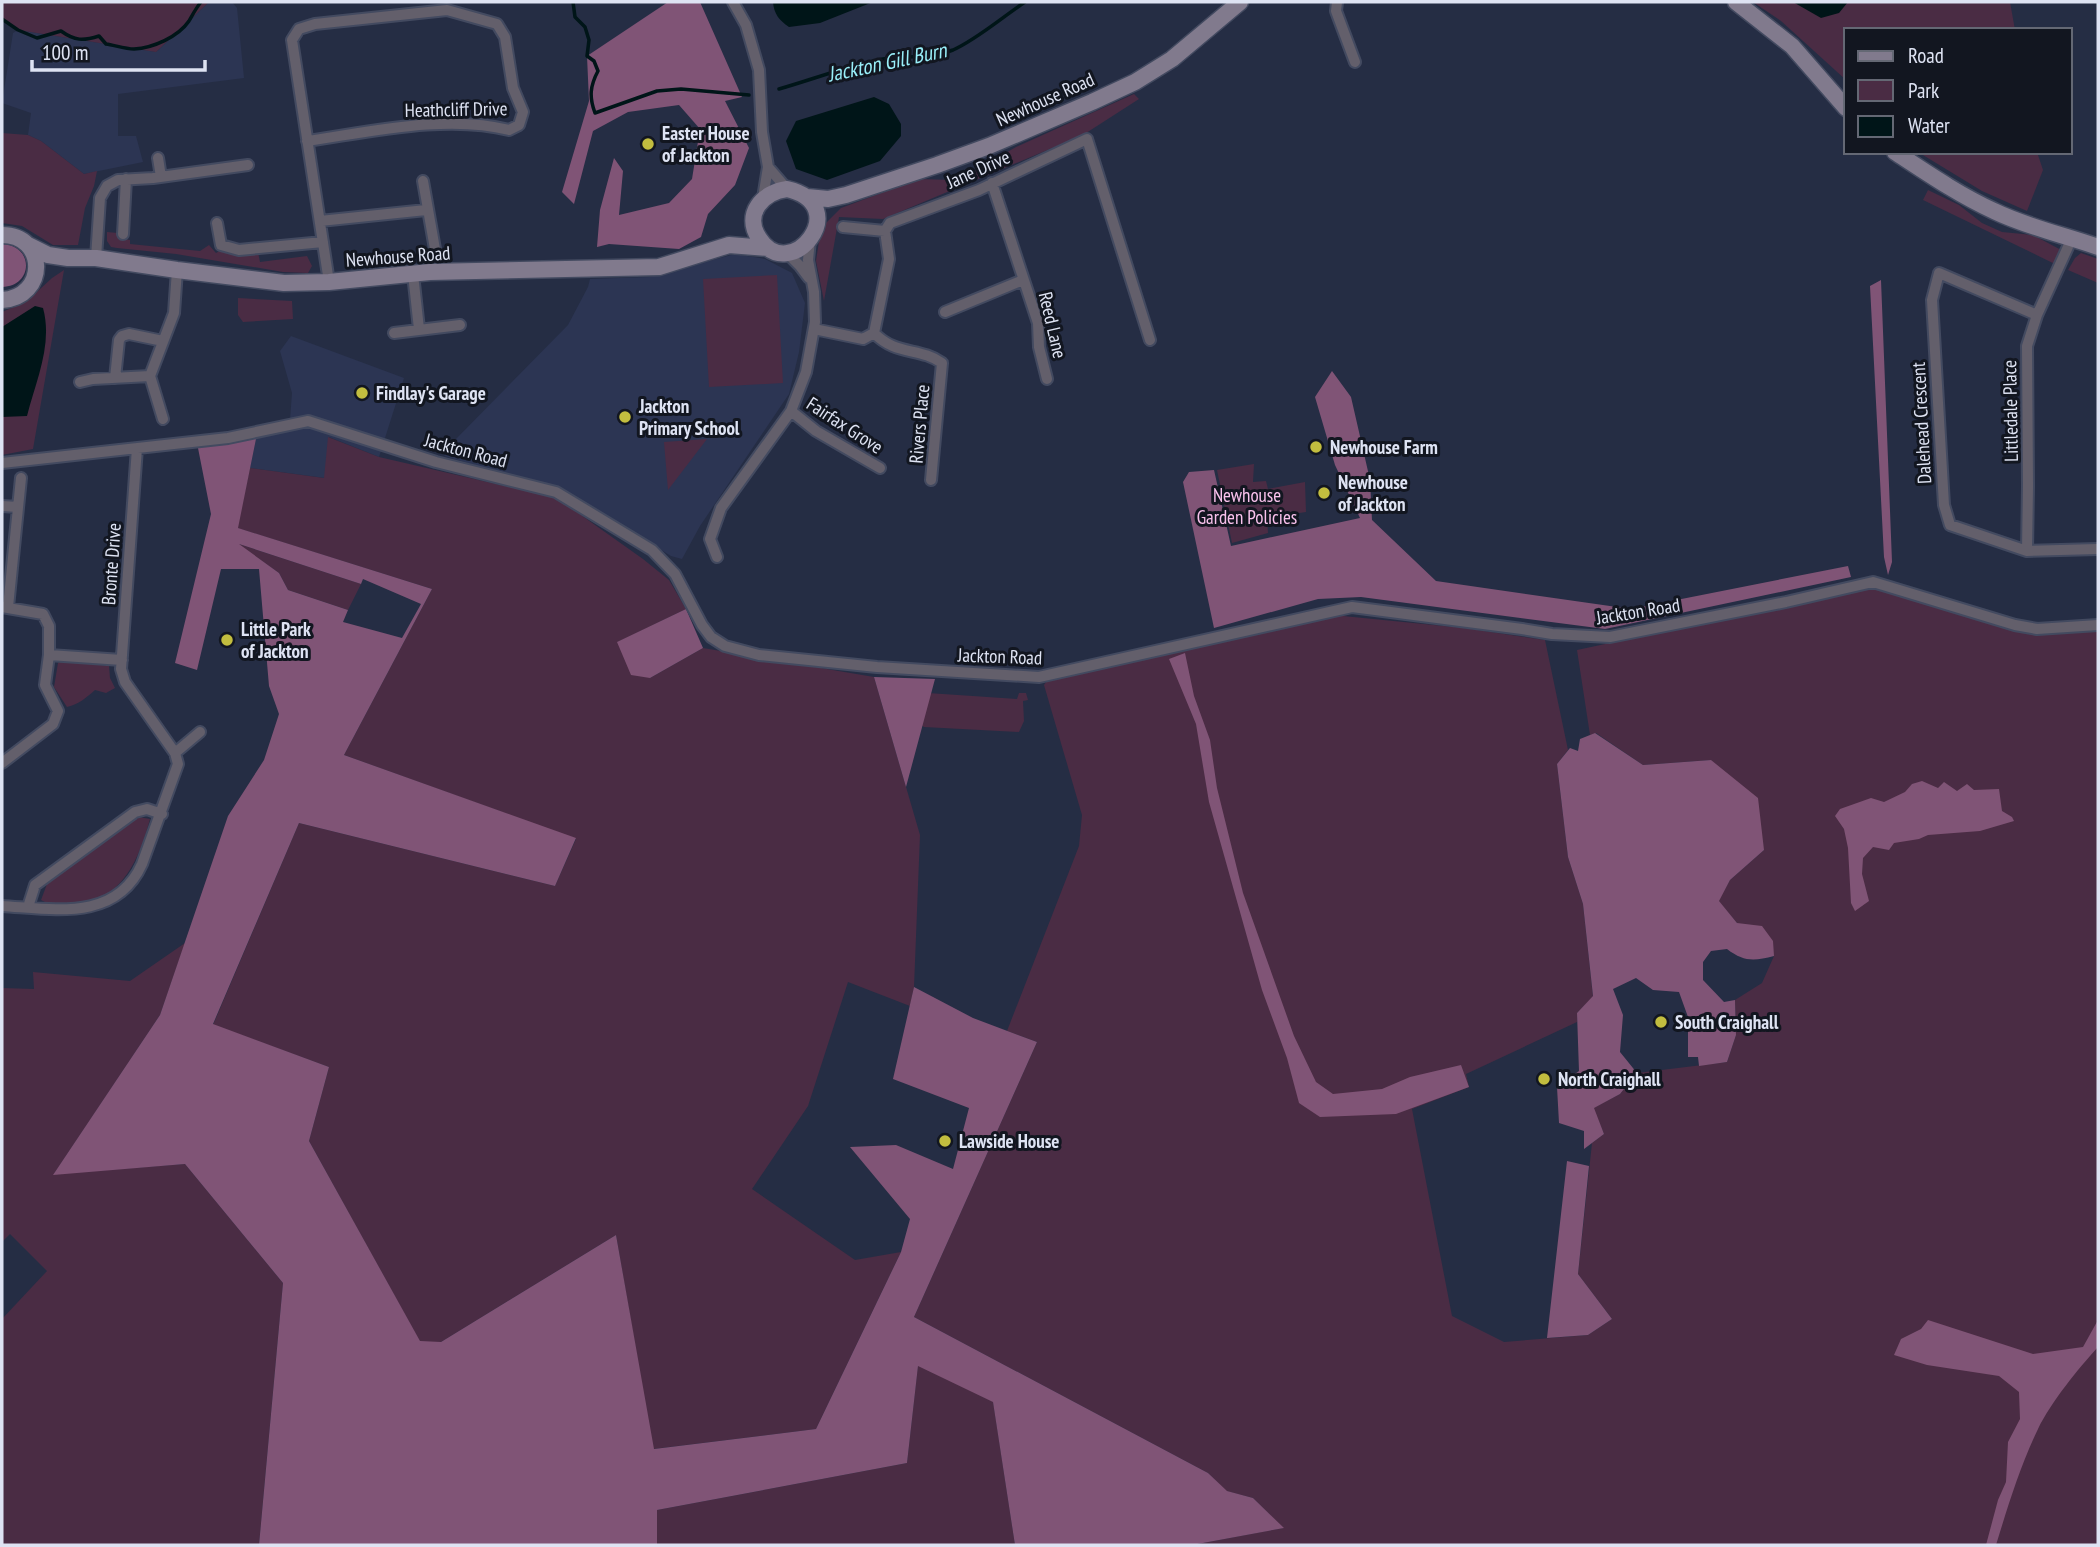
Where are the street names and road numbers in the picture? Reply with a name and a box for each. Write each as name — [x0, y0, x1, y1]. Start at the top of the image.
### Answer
street label: Newhouse Road — [992, 67, 1098, 131]
street label: Heathcliff Drive — [404, 96, 508, 122]
street label: Jane Drive — [942, 144, 1014, 194]
street label: Newhouse Road — [345, 240, 451, 272]
street label: Reed Lane — [1034, 289, 1072, 361]
street label: Littledale Place — [1997, 360, 2023, 462]
street label: Dalehead Crescent — [1906, 361, 1936, 484]
street label: Rivers Place — [904, 383, 934, 464]
street label: Fairfax Grove — [802, 391, 888, 459]
street label: Jackton Road — [421, 427, 510, 473]
street label: Bronte Drive — [96, 522, 126, 606]
street label: Jackton Road — [1593, 593, 1682, 630]
street label: Jackton Road — [956, 642, 1043, 669]

